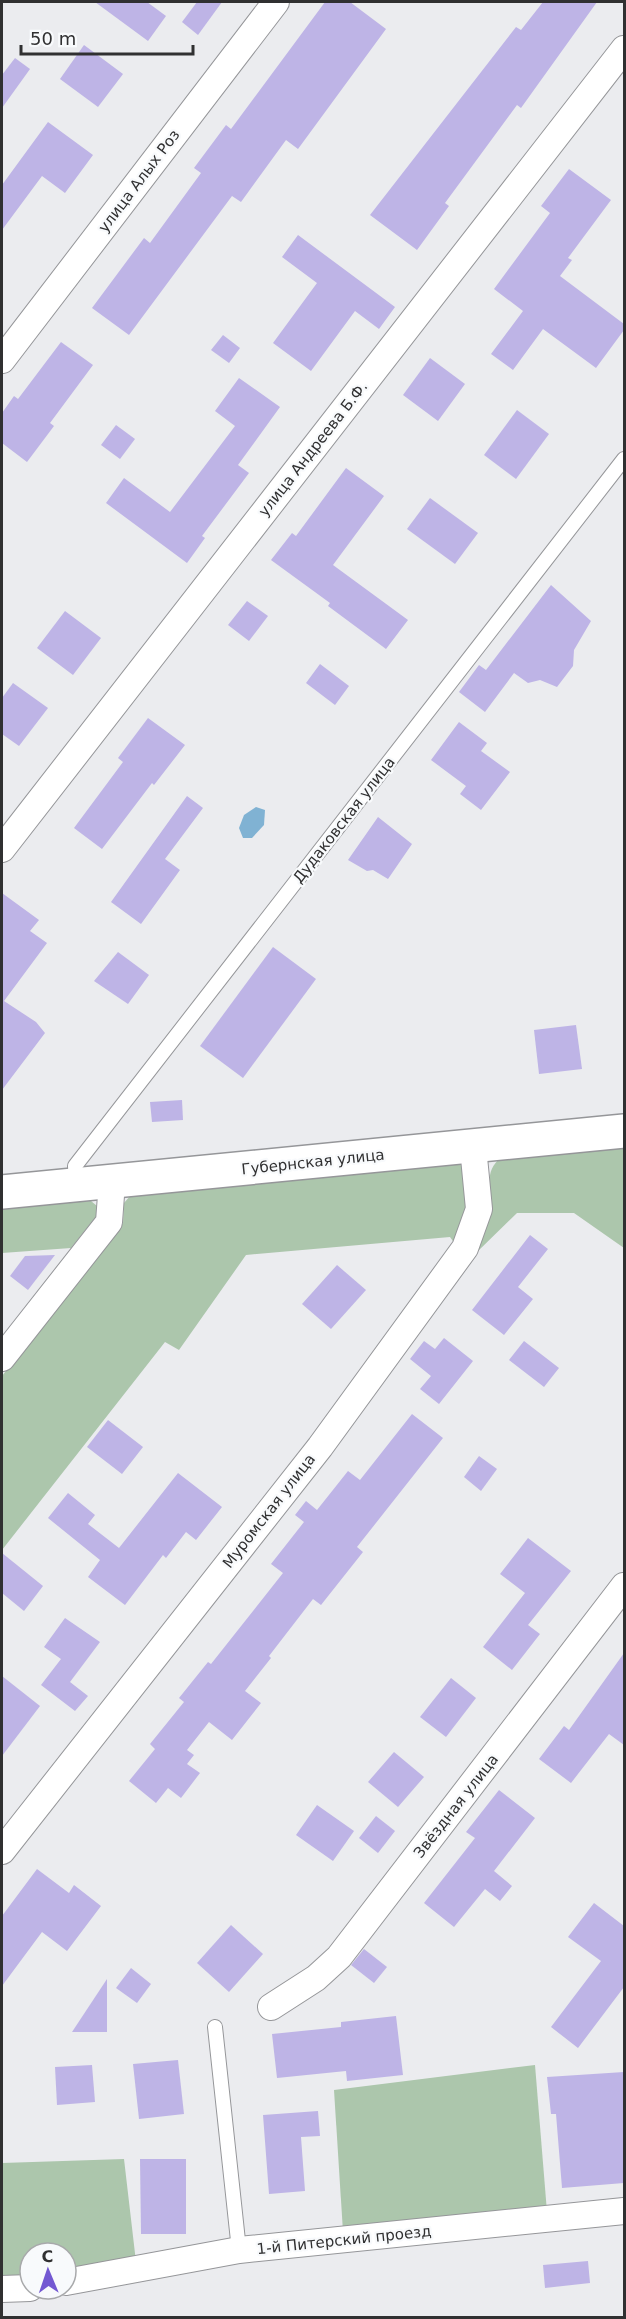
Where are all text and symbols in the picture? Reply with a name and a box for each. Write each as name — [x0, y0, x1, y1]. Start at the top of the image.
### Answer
scale bar — [21, 18, 194, 56]
text: 50 m — [30, 28, 76, 49]
street label: улица Алых Роз — [95, 126, 183, 236]
street label: улица Андреева Б.Ф. — [255, 378, 371, 520]
street label: Дудаковская улица — [289, 753, 399, 887]
street label: Губернская улица — [241, 1146, 385, 1178]
street label: Муромская улица — [219, 1450, 319, 1572]
street label: Звёздная улица — [410, 1751, 502, 1861]
street label: 1-й Питерский проезд — [256, 2222, 432, 2258]
north arrow — [18, 2241, 78, 2301]
text: С — [41, 2247, 54, 2266]

